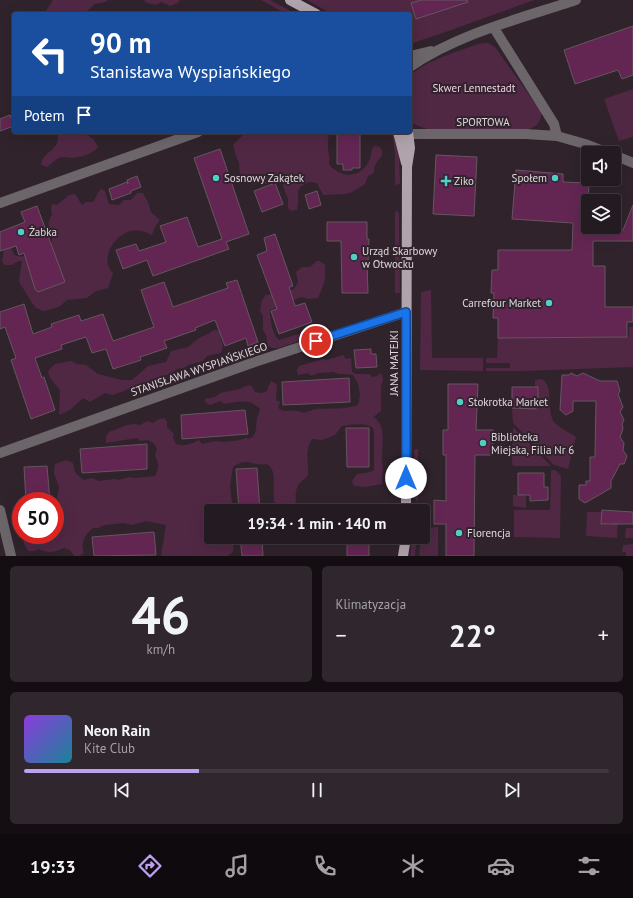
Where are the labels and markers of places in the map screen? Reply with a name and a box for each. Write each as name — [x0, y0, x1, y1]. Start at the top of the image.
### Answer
place label: Sosnowy Zakątek — [224, 171, 305, 185]
place label: Społem — [512, 171, 547, 185]
marker: Sosnowy Zakątek — [211, 173, 221, 183]
marker: Społem — [550, 173, 560, 183]
place label: Ziko — [454, 174, 474, 188]
marker: Ziko — [441, 176, 451, 186]
place label: Żabka — [29, 225, 57, 239]
marker: Żabka — [16, 227, 26, 237]
place label: Urząd Skarbowy w Otwocku — [362, 244, 438, 271]
marker: Urząd Skarbowy w Otwocku — [349, 252, 359, 262]
place label: Carrefour Market — [462, 296, 541, 310]
marker: Carrefour Market — [544, 298, 554, 308]
pin — [299, 324, 333, 358]
place label: Stokrotka Market — [468, 395, 548, 409]
marker: Stokrotka Market — [455, 397, 465, 407]
place label: Biblioteka Miejska, Filia Nr 6 — [491, 430, 574, 457]
marker: Biblioteka Miejska, Filia Nr 6 — [478, 438, 488, 448]
place label: Florencja — [467, 526, 511, 540]
marker: Florencja — [454, 528, 464, 538]

